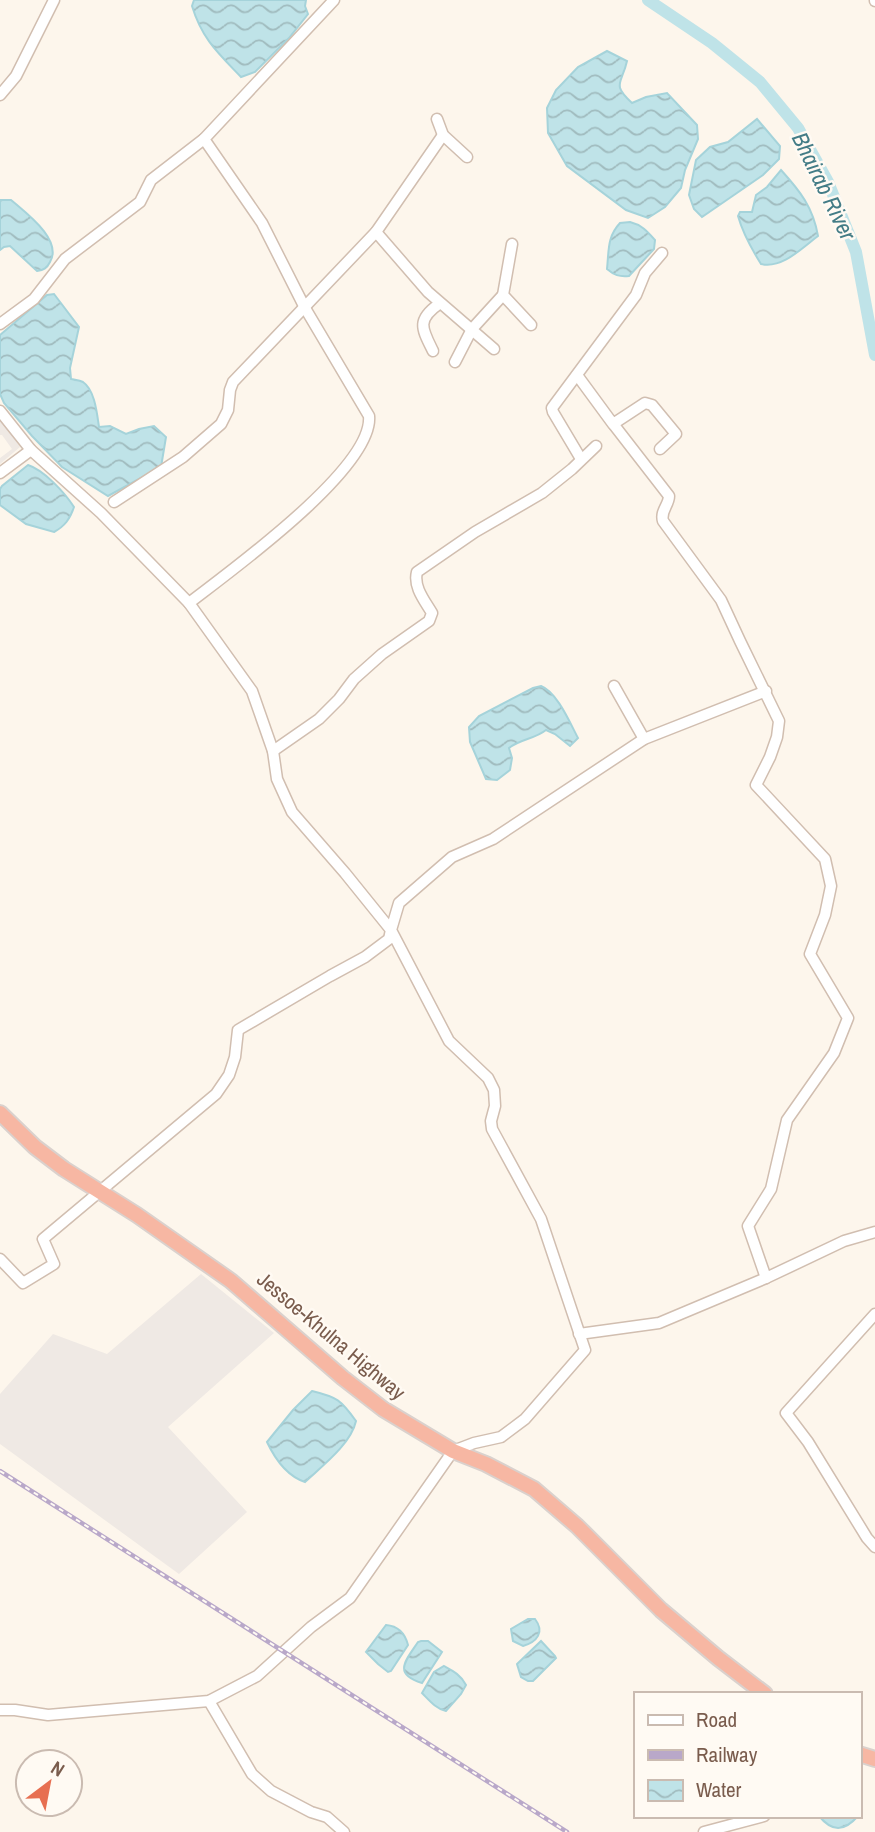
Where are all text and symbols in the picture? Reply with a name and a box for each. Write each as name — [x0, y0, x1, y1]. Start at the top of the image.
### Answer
water label: Bhairab River — [785, 127, 864, 246]
street label: Jessoe-Khulna Highway — [251, 1265, 412, 1407]
legend — [634, 1692, 861, 1818]
text: Road — [696, 1705, 737, 1734]
text: Railway — [696, 1740, 758, 1769]
north arrow — [14, 1748, 84, 1818]
text: N — [46, 1755, 70, 1783]
text: Water — [696, 1775, 742, 1804]

